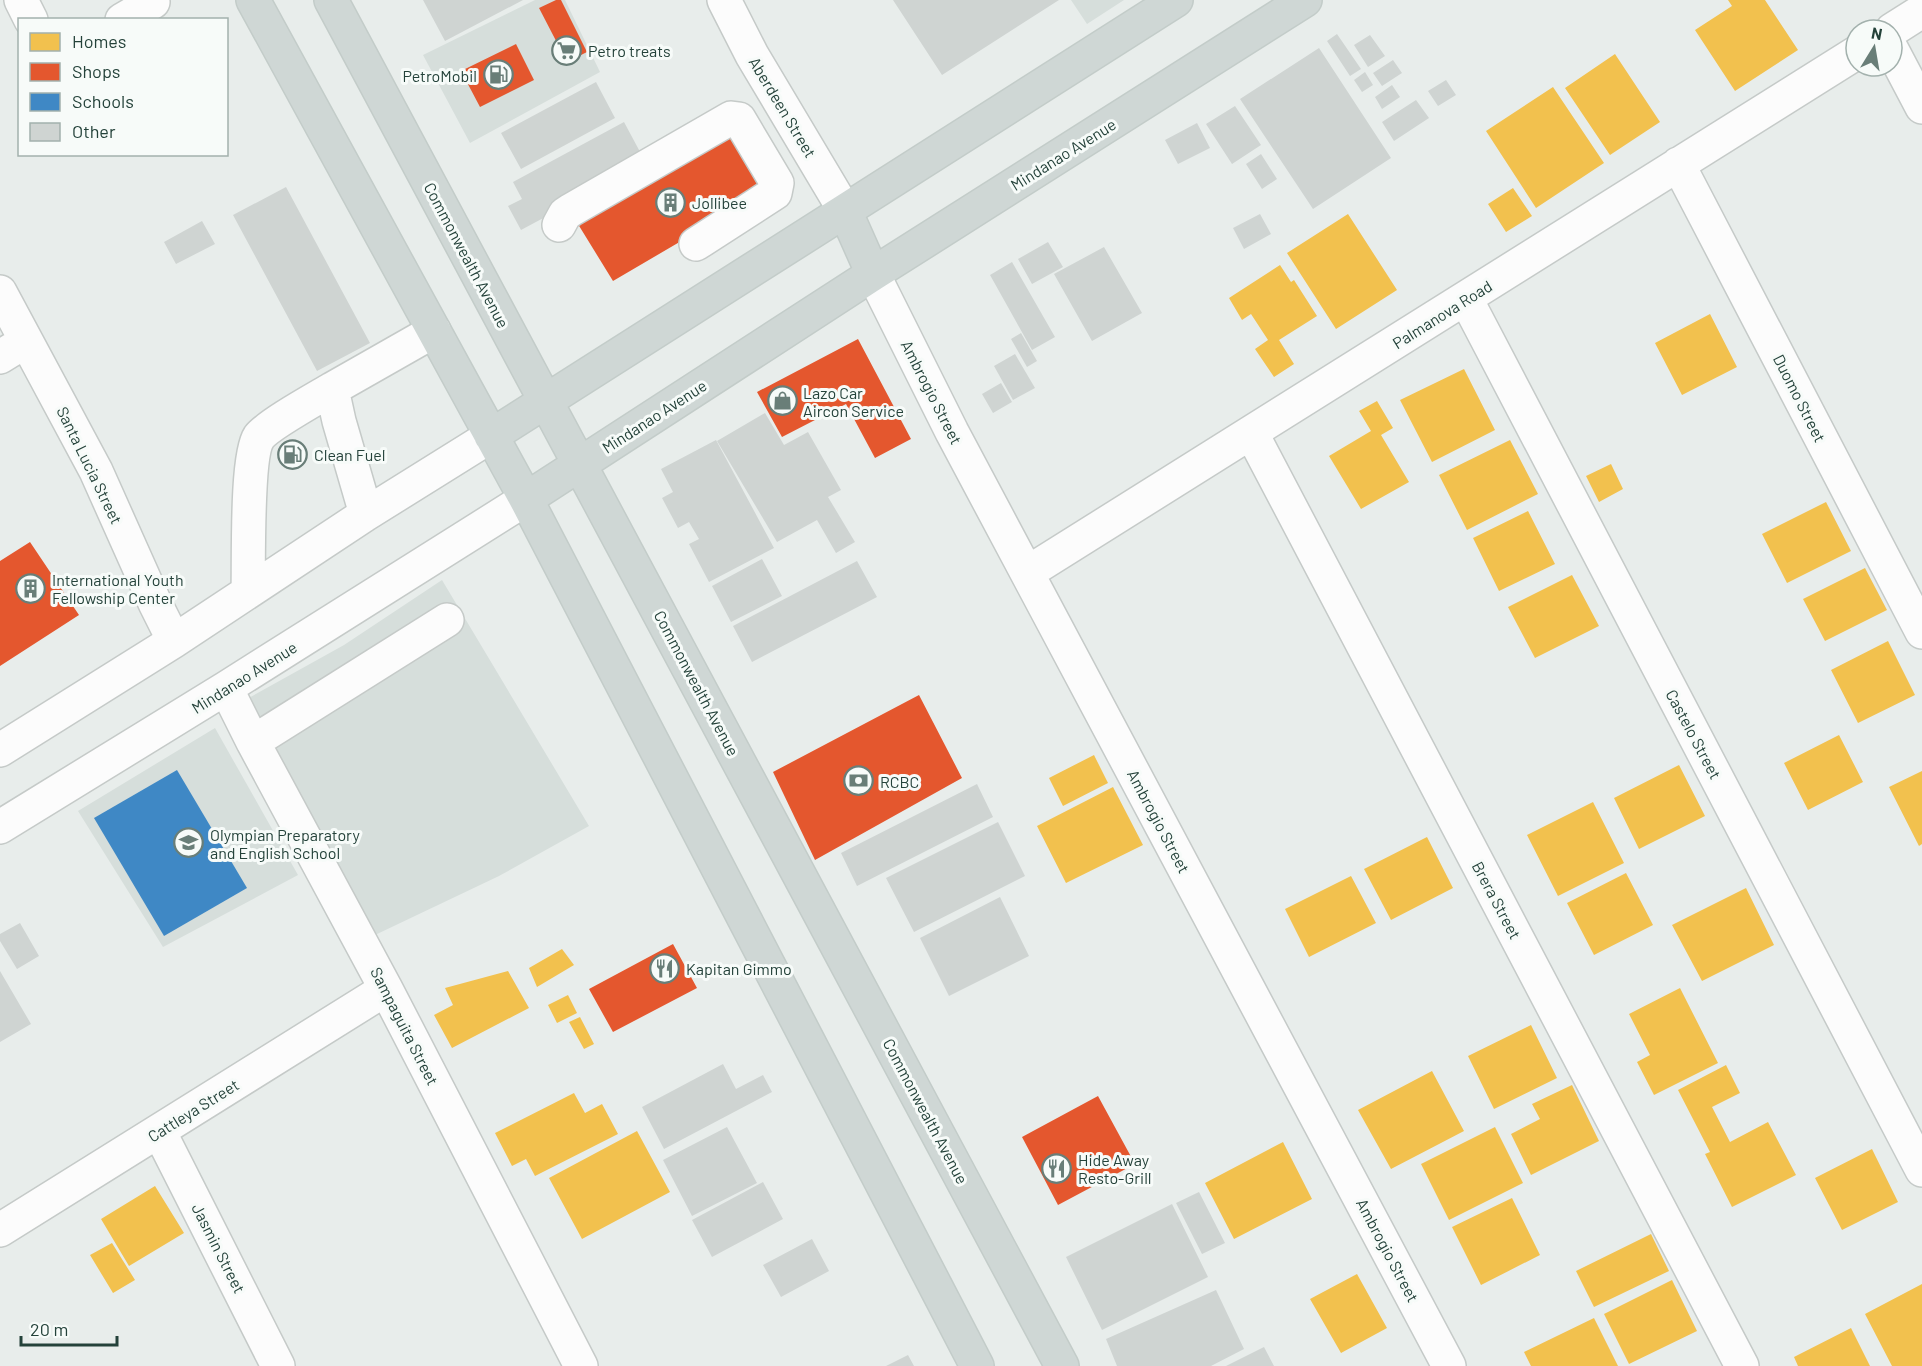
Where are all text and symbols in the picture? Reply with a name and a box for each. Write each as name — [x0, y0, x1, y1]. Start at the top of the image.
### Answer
legend — [18, 18, 228, 156]
north arrow — [1844, 18, 1904, 78]
text: N — [1870, 22, 1884, 43]
text: Homes — [72, 30, 126, 52]
supermarket icon: Petro treats — [551, 34, 583, 66]
place label: Petro treats — [588, 41, 671, 60]
street label: Aberdeen Street — [746, 53, 820, 161]
fuel station icon: PetroMobil — [482, 59, 514, 91]
text: Shops — [72, 60, 121, 82]
place label: PetroMobil — [402, 66, 477, 85]
text: Schools — [72, 90, 134, 112]
street label: Mindanao Avenue — [1007, 114, 1119, 194]
text: Other — [72, 120, 116, 142]
street label: Commonwealth Avenue — [421, 179, 513, 331]
building icon: Jollibee — [655, 186, 687, 218]
place label: Jollibee — [692, 193, 747, 212]
street label: Palmanova Road — [1389, 276, 1495, 352]
street label: Ambrogio Street — [898, 337, 966, 447]
street label: Duomo Street — [1770, 351, 1830, 445]
street label: Mindanao Avenue — [598, 375, 710, 457]
place label: Lazo Car Aircon Service — [803, 383, 904, 420]
shop icon: Lazo Car Aircon Service — [766, 385, 798, 417]
street label: Santa Lucia Street — [53, 403, 127, 527]
fuel station icon: Clean Fuel — [277, 438, 309, 470]
place label: Clean Fuel — [314, 445, 385, 464]
place label: International Youth Fellowship Center — [52, 570, 184, 607]
building icon: International Youth Fellowship Center — [15, 572, 47, 604]
street label: Commonwealth Avenue — [651, 607, 743, 759]
street label: Mindanao Avenue — [188, 637, 300, 717]
street label: Castelo Street — [1662, 686, 1726, 782]
bank icon: RCBC — [843, 765, 875, 797]
street label: Ambrogio Street — [1124, 766, 1194, 876]
place label: RCBC — [880, 772, 919, 791]
place label: Olympian Preparatory and English School — [210, 825, 360, 862]
school or university icon: Olympian Preparatory and English School — [173, 827, 205, 859]
street label: Brera Street — [1469, 858, 1525, 942]
restaurant icon: Kapitan Gimmo — [649, 952, 681, 984]
place label: Kapitan Gimmo — [686, 959, 792, 978]
street label: Sampaguita Street — [367, 964, 443, 1088]
street label: Commonwealth Avenue — [880, 1035, 972, 1187]
street label: Cattleya Street — [144, 1074, 242, 1146]
place label: Hide Away Resto-Grill — [1078, 1150, 1152, 1187]
restaurant icon: Hide Away Resto-Grill — [1041, 1152, 1073, 1184]
street label: Ambrogio Street — [1353, 1195, 1423, 1305]
street label: Jasmin Street — [188, 1200, 250, 1296]
scale bar — [21, 1309, 117, 1347]
text: 20 m — [30, 1318, 68, 1340]

